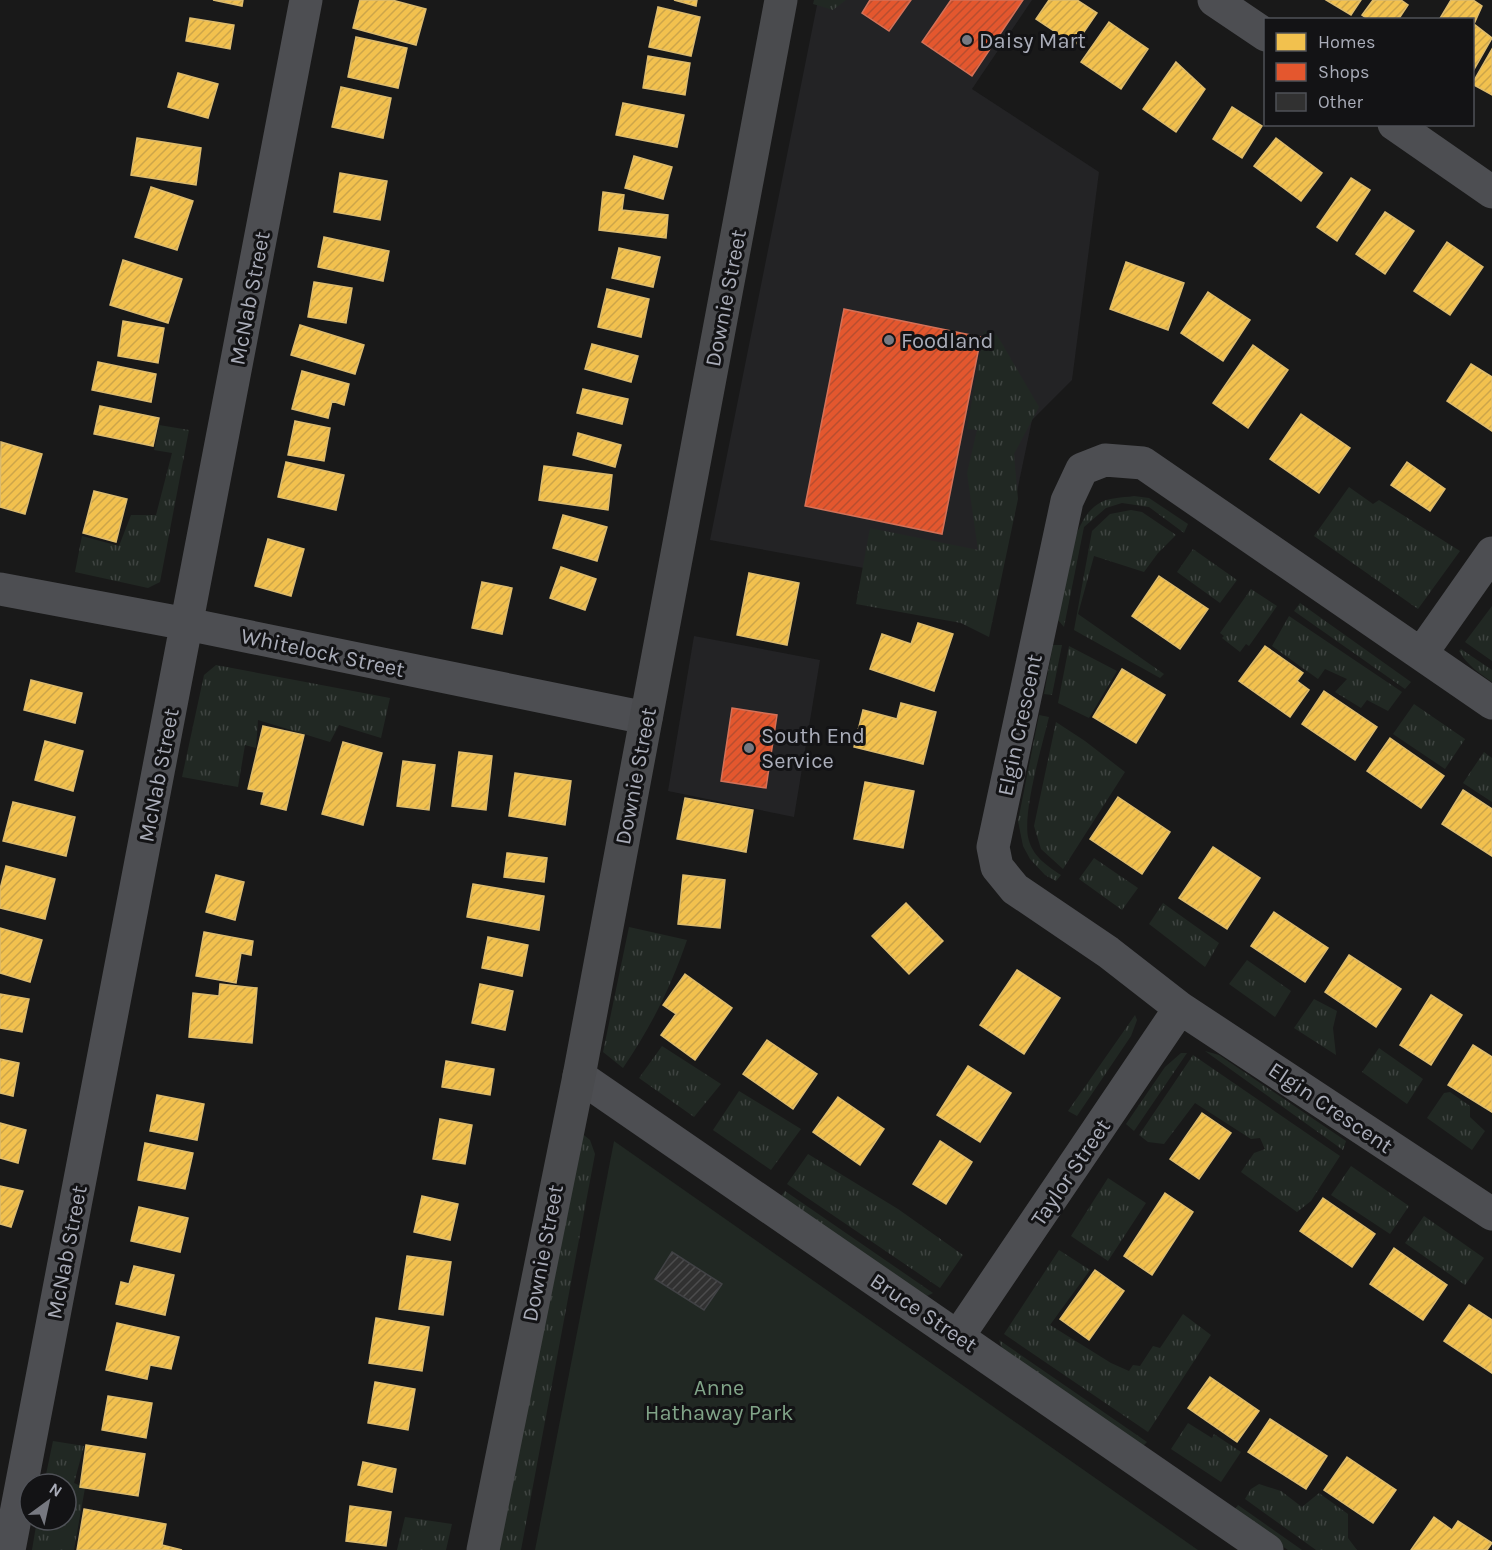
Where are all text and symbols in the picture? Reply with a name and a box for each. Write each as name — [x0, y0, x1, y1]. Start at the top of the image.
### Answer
legend — [1264, 18, 1474, 126]
place label: Daisy Mart — [979, 28, 1086, 54]
text: Homes — [1318, 31, 1375, 53]
marker: Daisy Mart — [960, 33, 974, 47]
text: Shops — [1318, 61, 1370, 83]
text: Other — [1318, 91, 1363, 113]
street label: Downie Street — [700, 227, 752, 369]
street label: McNab Street — [224, 229, 276, 367]
place label: Foodland — [901, 328, 994, 354]
marker: Foodland — [882, 333, 896, 347]
street label: Whitelock Street — [239, 623, 407, 683]
street label: Elgin Crescent — [992, 652, 1048, 799]
street label: Downie Street — [610, 705, 662, 847]
street label: McNab Street — [133, 706, 185, 844]
place label: South End Service — [761, 723, 865, 774]
marker: South End Service — [742, 741, 756, 755]
street label: Elgin Crescent — [1263, 1057, 1398, 1159]
street label: Taylor Street — [1026, 1114, 1116, 1231]
street label: Downie Street — [517, 1182, 569, 1324]
street label: McNab Street — [41, 1183, 93, 1321]
street label: Bruce Street — [865, 1268, 982, 1358]
park label: Anne Hathaway Park — [645, 1375, 793, 1426]
north arrow — [18, 1472, 78, 1532]
text: N — [46, 1479, 66, 1501]

